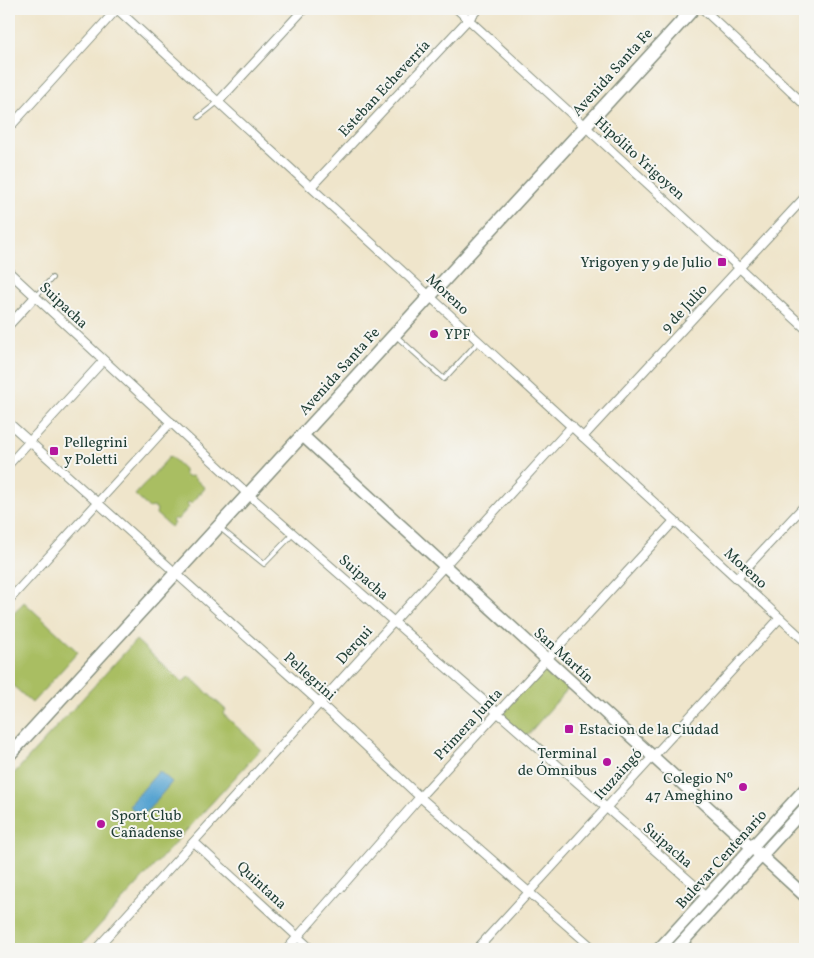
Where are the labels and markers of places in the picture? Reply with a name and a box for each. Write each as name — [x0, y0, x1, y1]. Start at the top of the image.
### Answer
place label: Yrigoyen y 9 de Julio — [580, 253, 712, 274]
marker: Yrigoyen y 9 de Julio — [716, 256, 728, 268]
place label: YPF — [444, 325, 471, 346]
marker: YPF — [428, 328, 440, 340]
place label: Pellegrini y Poletti — [64, 433, 128, 471]
marker: Pellegrini y Poletti — [48, 445, 60, 457]
place label: Estacion de la Ciudad — [579, 720, 719, 741]
marker: Estacion de la Ciudad — [563, 723, 575, 735]
place label: Terminal de Ómnibus — [518, 744, 597, 782]
marker: Terminal de Ómnibus — [601, 756, 613, 768]
place label: Colegio Nº 47 Ameghino — [645, 769, 733, 807]
marker: Colegio Nº 47 Ameghino — [737, 781, 749, 793]
place label: Sport Club Cañadense — [111, 806, 183, 844]
marker: Sport Club Cañadense — [95, 818, 107, 830]

